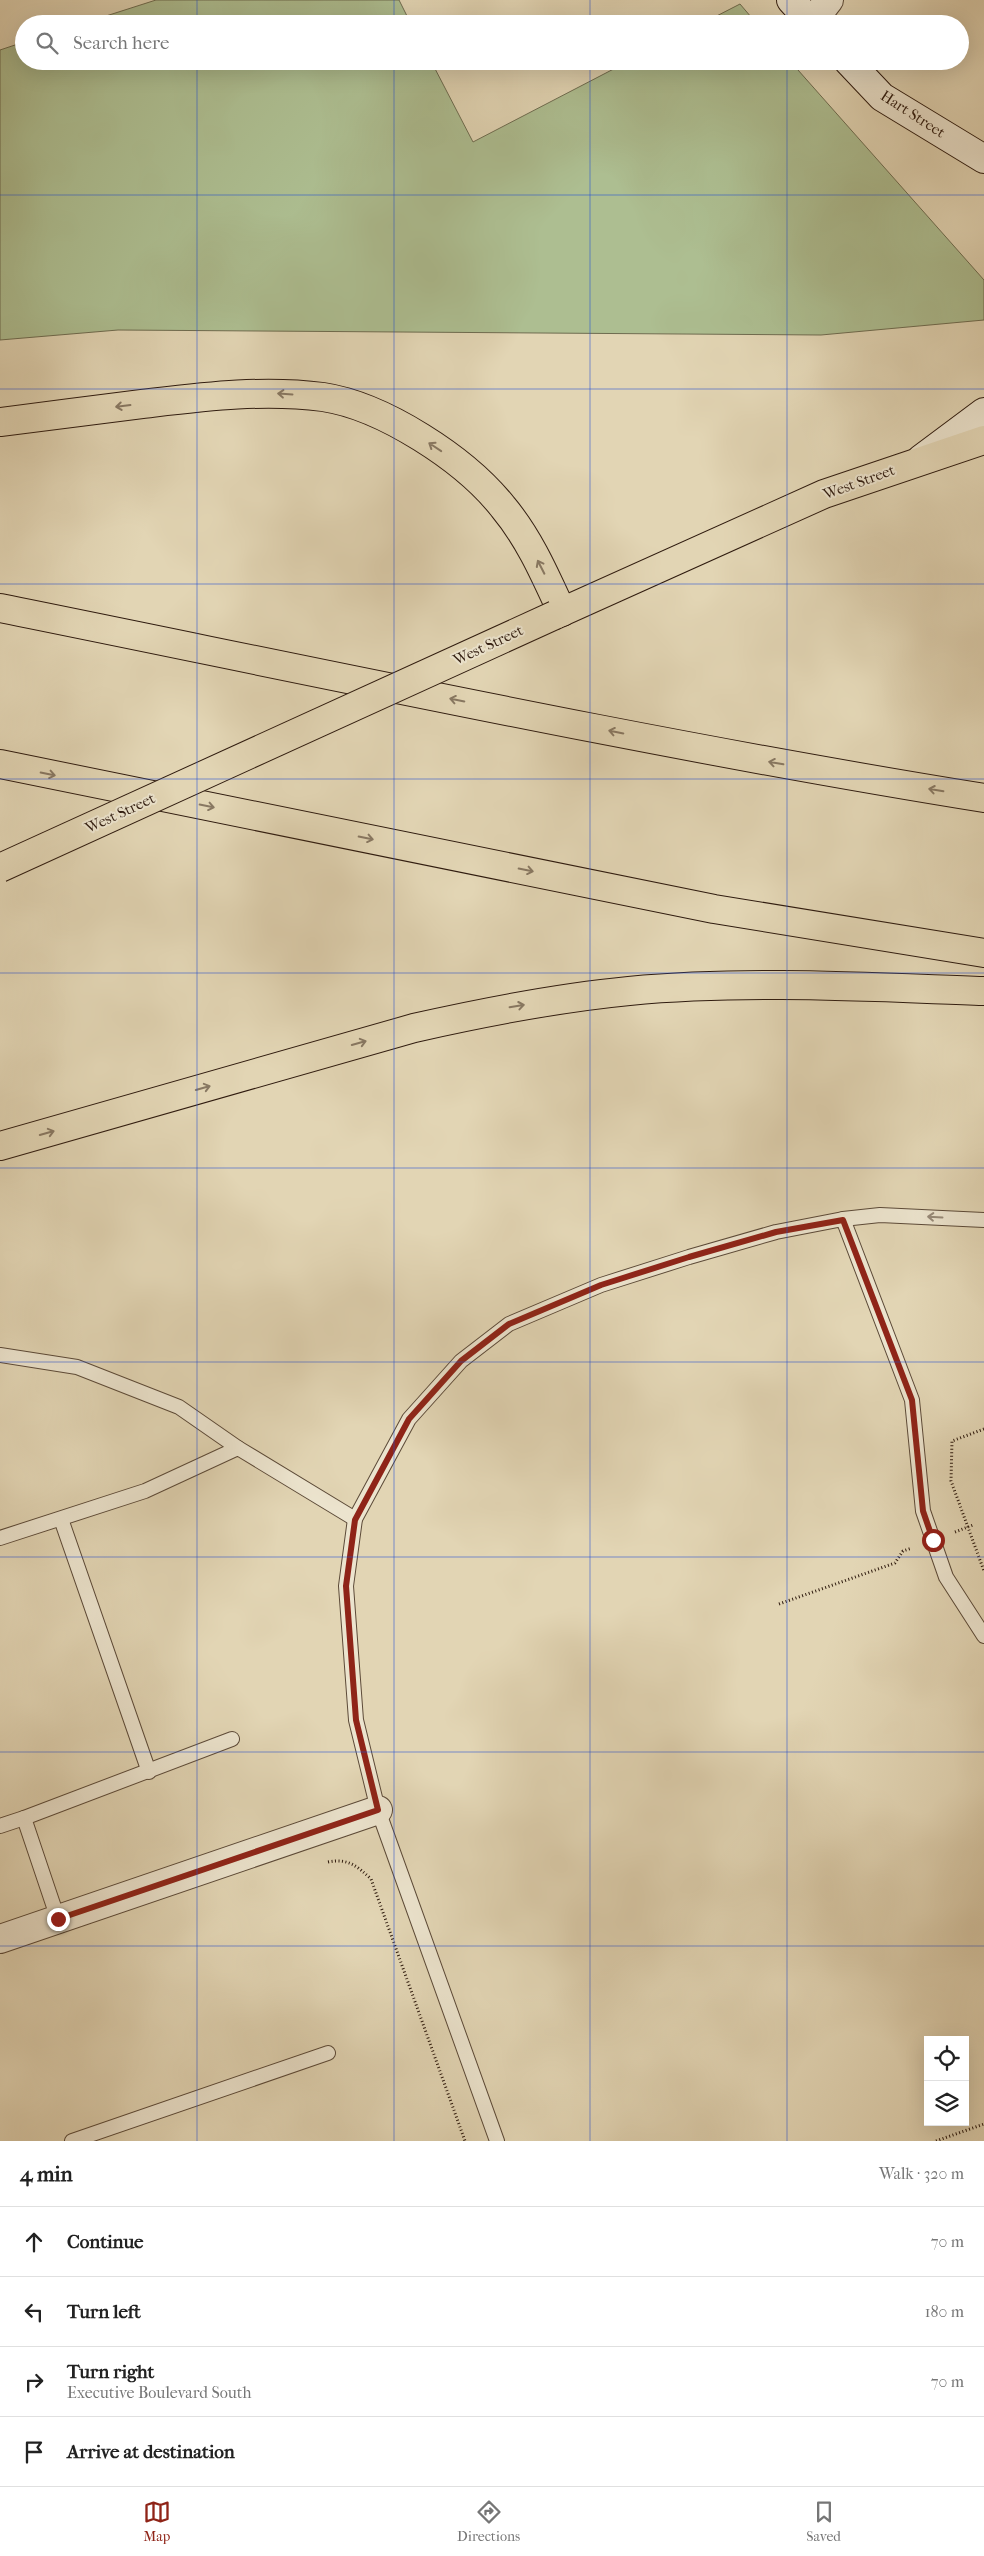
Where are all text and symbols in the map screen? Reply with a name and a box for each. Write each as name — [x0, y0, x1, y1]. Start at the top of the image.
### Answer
search box — [15, 15, 969, 70]
icon: search — [33, 29, 61, 57]
text: Search here — [73, 32, 169, 54]
street label: Hart Street — [877, 86, 949, 142]
one-way arrow — [277, 390, 293, 399]
one-way arrow — [115, 402, 131, 412]
one-way arrow — [428, 442, 442, 452]
street label: West Street — [820, 461, 898, 504]
one-way arrow — [536, 560, 546, 575]
street label: West Street — [449, 621, 526, 669]
one-way arrow — [449, 695, 465, 705]
one-way arrow — [608, 727, 624, 737]
one-way arrow — [768, 757, 784, 767]
one-way arrow — [39, 770, 55, 779]
one-way arrow — [928, 785, 944, 795]
street label: West Street — [81, 789, 158, 837]
one-way arrow — [199, 802, 215, 811]
one-way arrow — [358, 834, 374, 843]
one-way arrow — [517, 866, 533, 876]
one-way arrow — [509, 1001, 525, 1011]
one-way arrow — [351, 1038, 367, 1048]
one-way arrow — [195, 1083, 211, 1092]
one-way arrow — [38, 1127, 54, 1137]
one-way arrow — [928, 1213, 944, 1222]
route start — [922, 1529, 945, 1552]
route end — [47, 1908, 70, 1931]
map controls — [924, 2036, 969, 2126]
button: locate — [924, 2036, 969, 2081]
button: layers — [924, 2081, 969, 2126]
text: 4 min — [20, 2162, 73, 2186]
text: Walk · 320 m — [879, 2164, 964, 2183]
icon: ahead — [20, 2228, 48, 2256]
text: Continue — [67, 2231, 143, 2253]
text: 70 m — [931, 2232, 964, 2251]
icon: left — [20, 2298, 48, 2326]
text: Turn left — [67, 2301, 141, 2323]
text: 180 m — [925, 2302, 964, 2321]
text: Turn right — [67, 2361, 154, 2383]
icon: right — [20, 2368, 48, 2396]
text: 70 m — [931, 2372, 964, 2391]
text: Executive Boulevard South — [67, 2383, 251, 2402]
icon: arrive — [20, 2438, 48, 2466]
text: Arrive at destination — [67, 2441, 235, 2463]
tab: Map — [143, 2498, 171, 2545]
tab: Directions — [457, 2498, 520, 2545]
tab: Saved — [806, 2498, 841, 2545]

